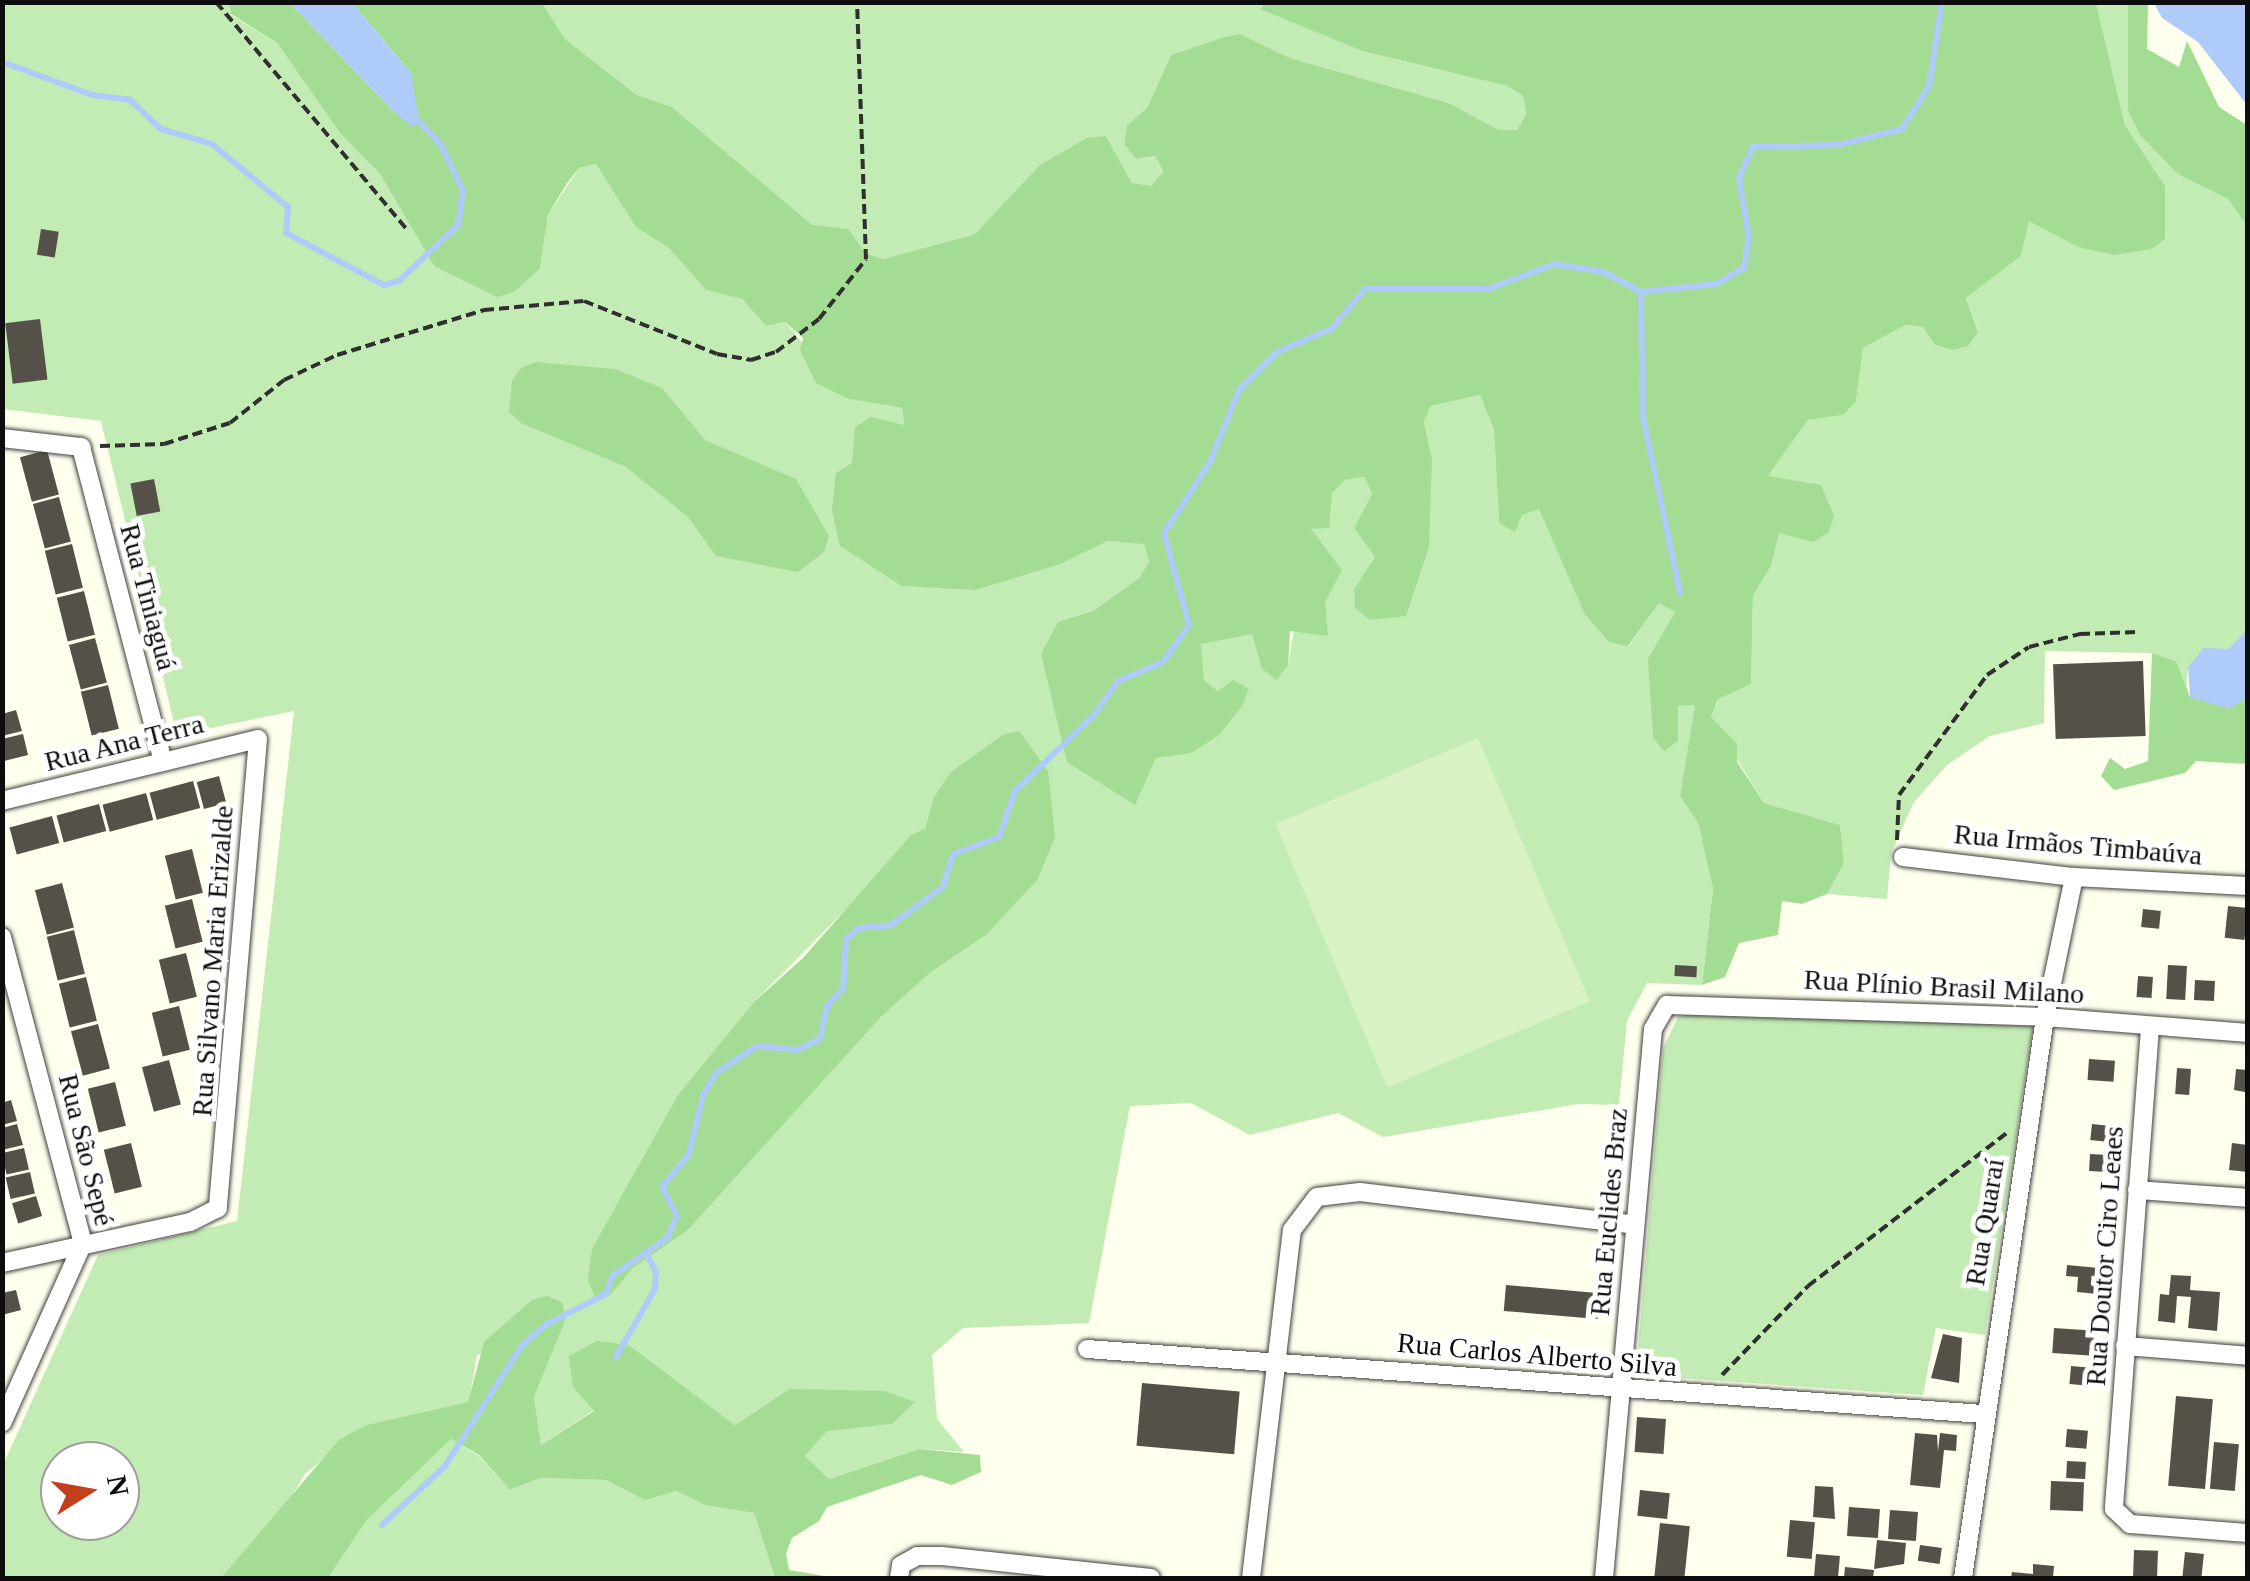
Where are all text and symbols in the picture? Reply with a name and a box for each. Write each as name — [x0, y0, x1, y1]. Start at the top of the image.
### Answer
street label: Rua Tiniaguá — [112, 520, 184, 674]
street label: Rua Ana Terra — [40, 707, 208, 779]
street label: Rua Silvano Maria Erizalde — [185, 804, 241, 1118]
street label: Rua Irmãos Timbaúva — [1952, 817, 2204, 873]
street label: Rua Plínio Brasil Milano — [1803, 963, 2085, 1011]
street label: Rua São Sepé — [51, 1070, 121, 1230]
street label: Rua Euclides Braz — [1583, 1107, 1635, 1317]
street label: Rua Doutor Ciro Leaes — [2079, 1125, 2131, 1387]
street label: Rua Quaraí — [1958, 1156, 2012, 1288]
street label: Rua Carlos Alberto Silva — [1395, 1326, 1679, 1384]
north arrow — [40, 1441, 140, 1541]
text: N — [101, 1473, 135, 1498]

